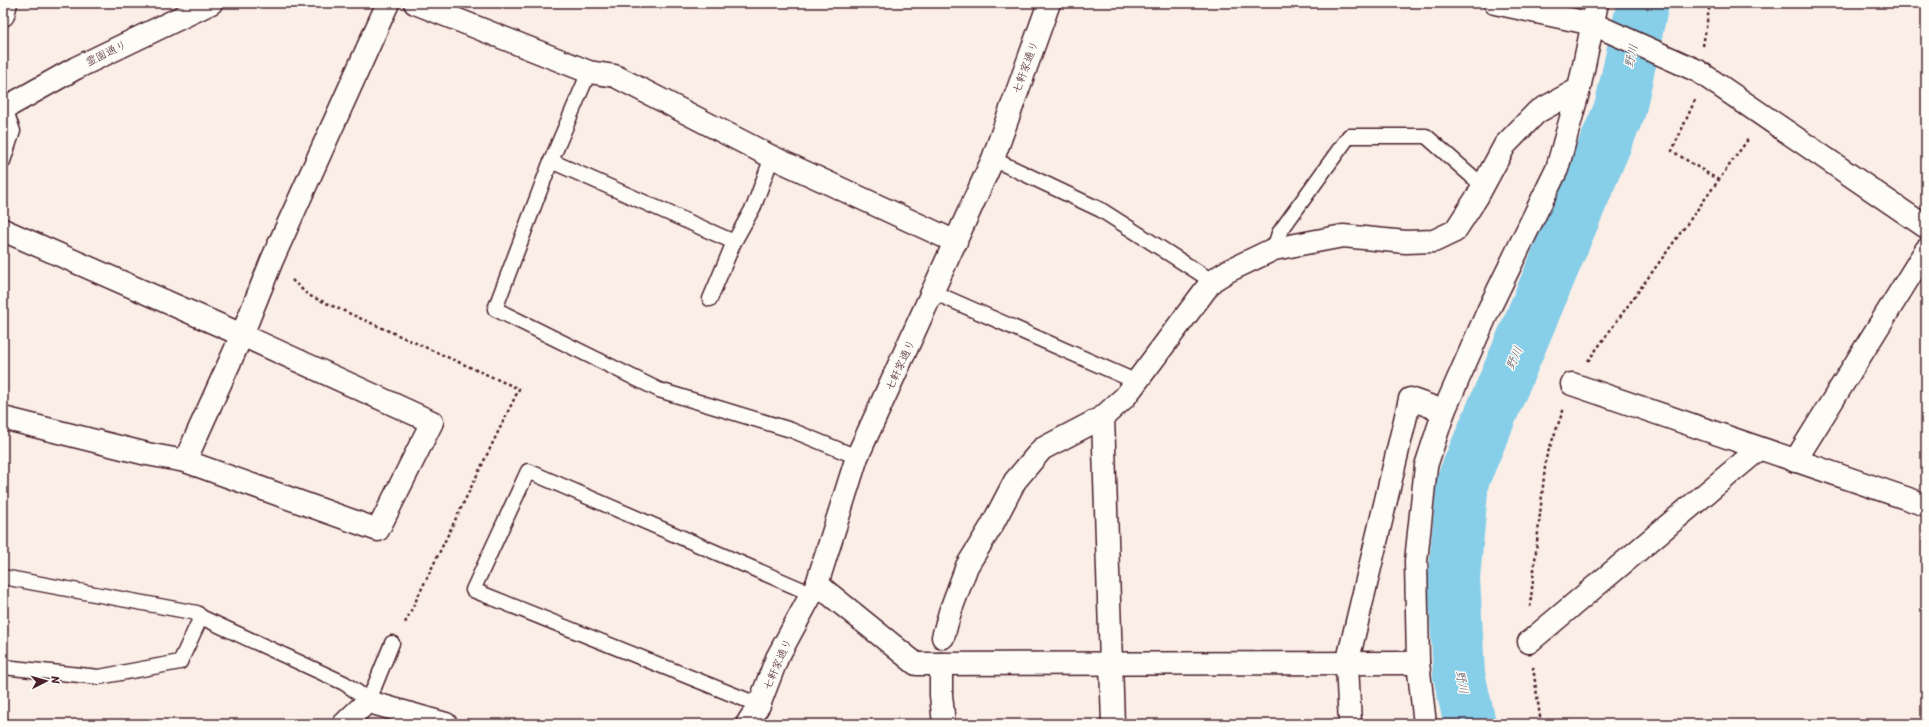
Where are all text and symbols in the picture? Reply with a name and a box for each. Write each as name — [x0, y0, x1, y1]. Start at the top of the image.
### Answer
street label: 霊園通り — [82, 35, 130, 72]
street label: 七軒家通り — [1007, 38, 1044, 96]
water label: 野川 — [1618, 42, 1644, 70]
street label: 七軒家通り — [880, 336, 921, 394]
water label: 野川 — [1499, 343, 1529, 373]
street label: 七軒家通り — [758, 635, 797, 693]
north arrow — [26, 661, 66, 701]
water label: 野川 — [1449, 668, 1475, 696]
text: N — [45, 674, 65, 685]

